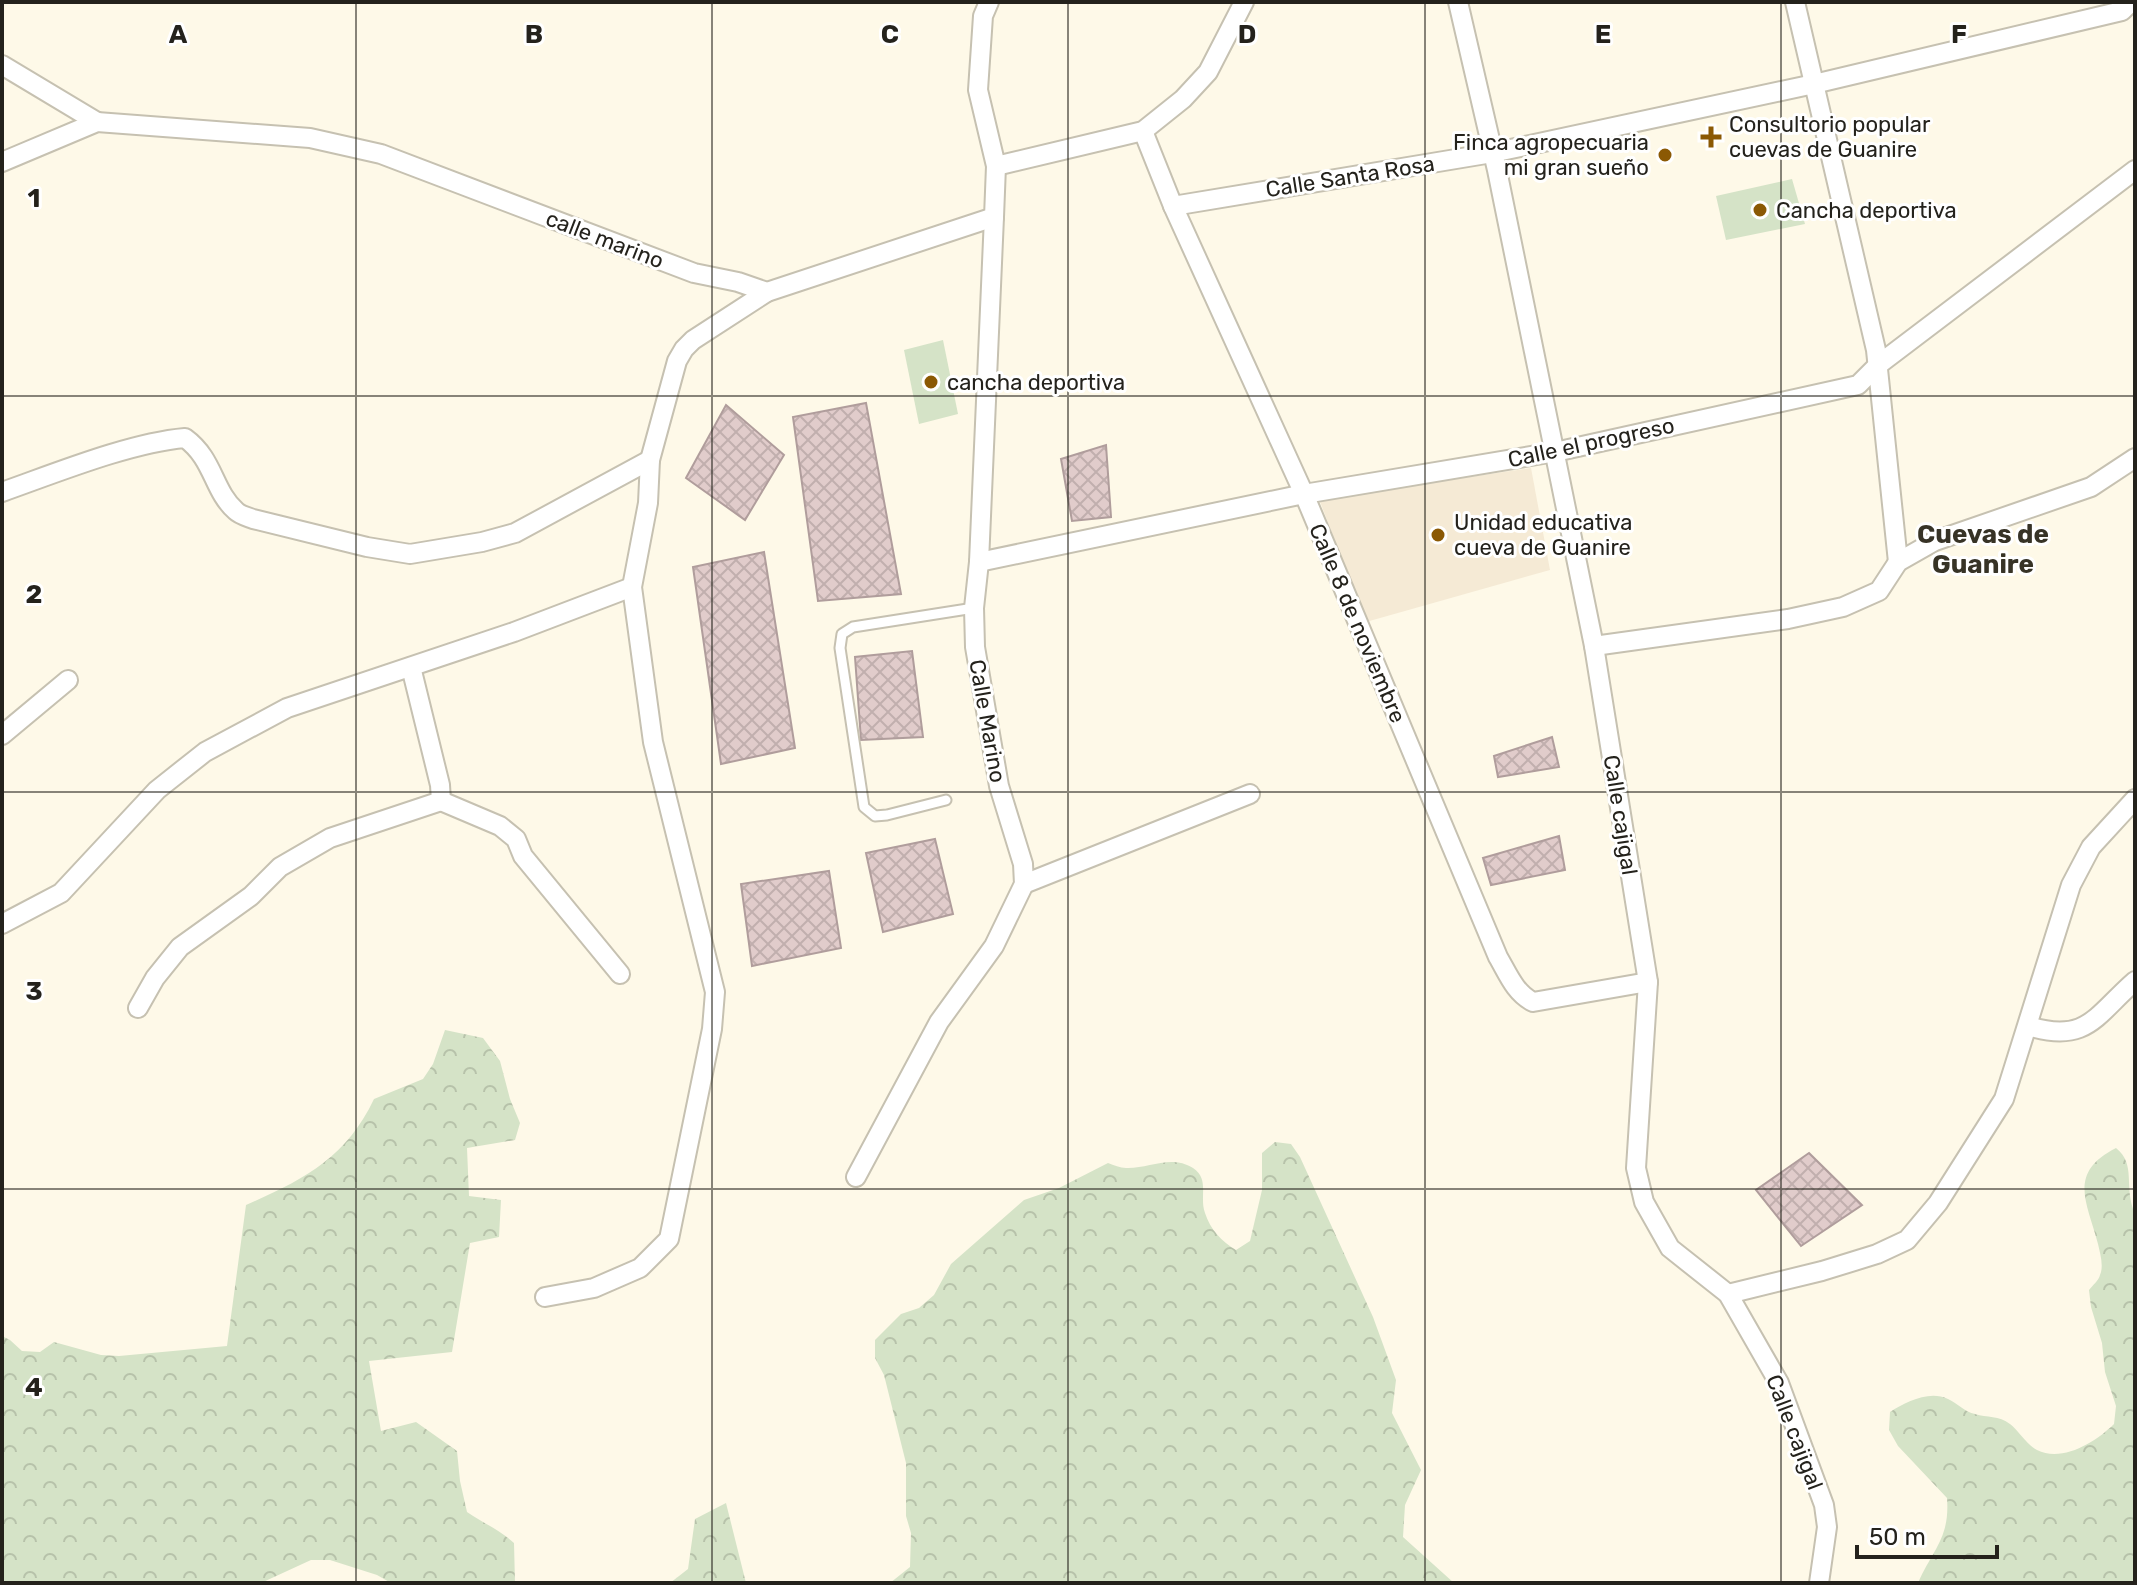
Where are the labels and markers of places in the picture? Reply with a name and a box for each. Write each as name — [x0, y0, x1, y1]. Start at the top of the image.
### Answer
place label: Consultorio popular cuevas de Guanire — [1729, 111, 1931, 163]
marker: Consultorio popular cuevas de Guanire — [1700, 126, 1722, 148]
place label: Finca agropecuaria mi gran sueño — [1453, 129, 1649, 181]
marker: Finca agropecuaria mi gran sueño — [1656, 146, 1674, 164]
place label: Cancha deportiva — [1776, 197, 1957, 224]
marker: Cancha deportiva — [1751, 201, 1769, 219]
place label: cancha deportiva — [947, 369, 1125, 396]
marker: cancha deportiva — [922, 373, 940, 391]
place label: Unidad educativa cueva de Guanire — [1454, 509, 1632, 561]
marker: Unidad educativa cueva de Guanire — [1429, 526, 1447, 544]

